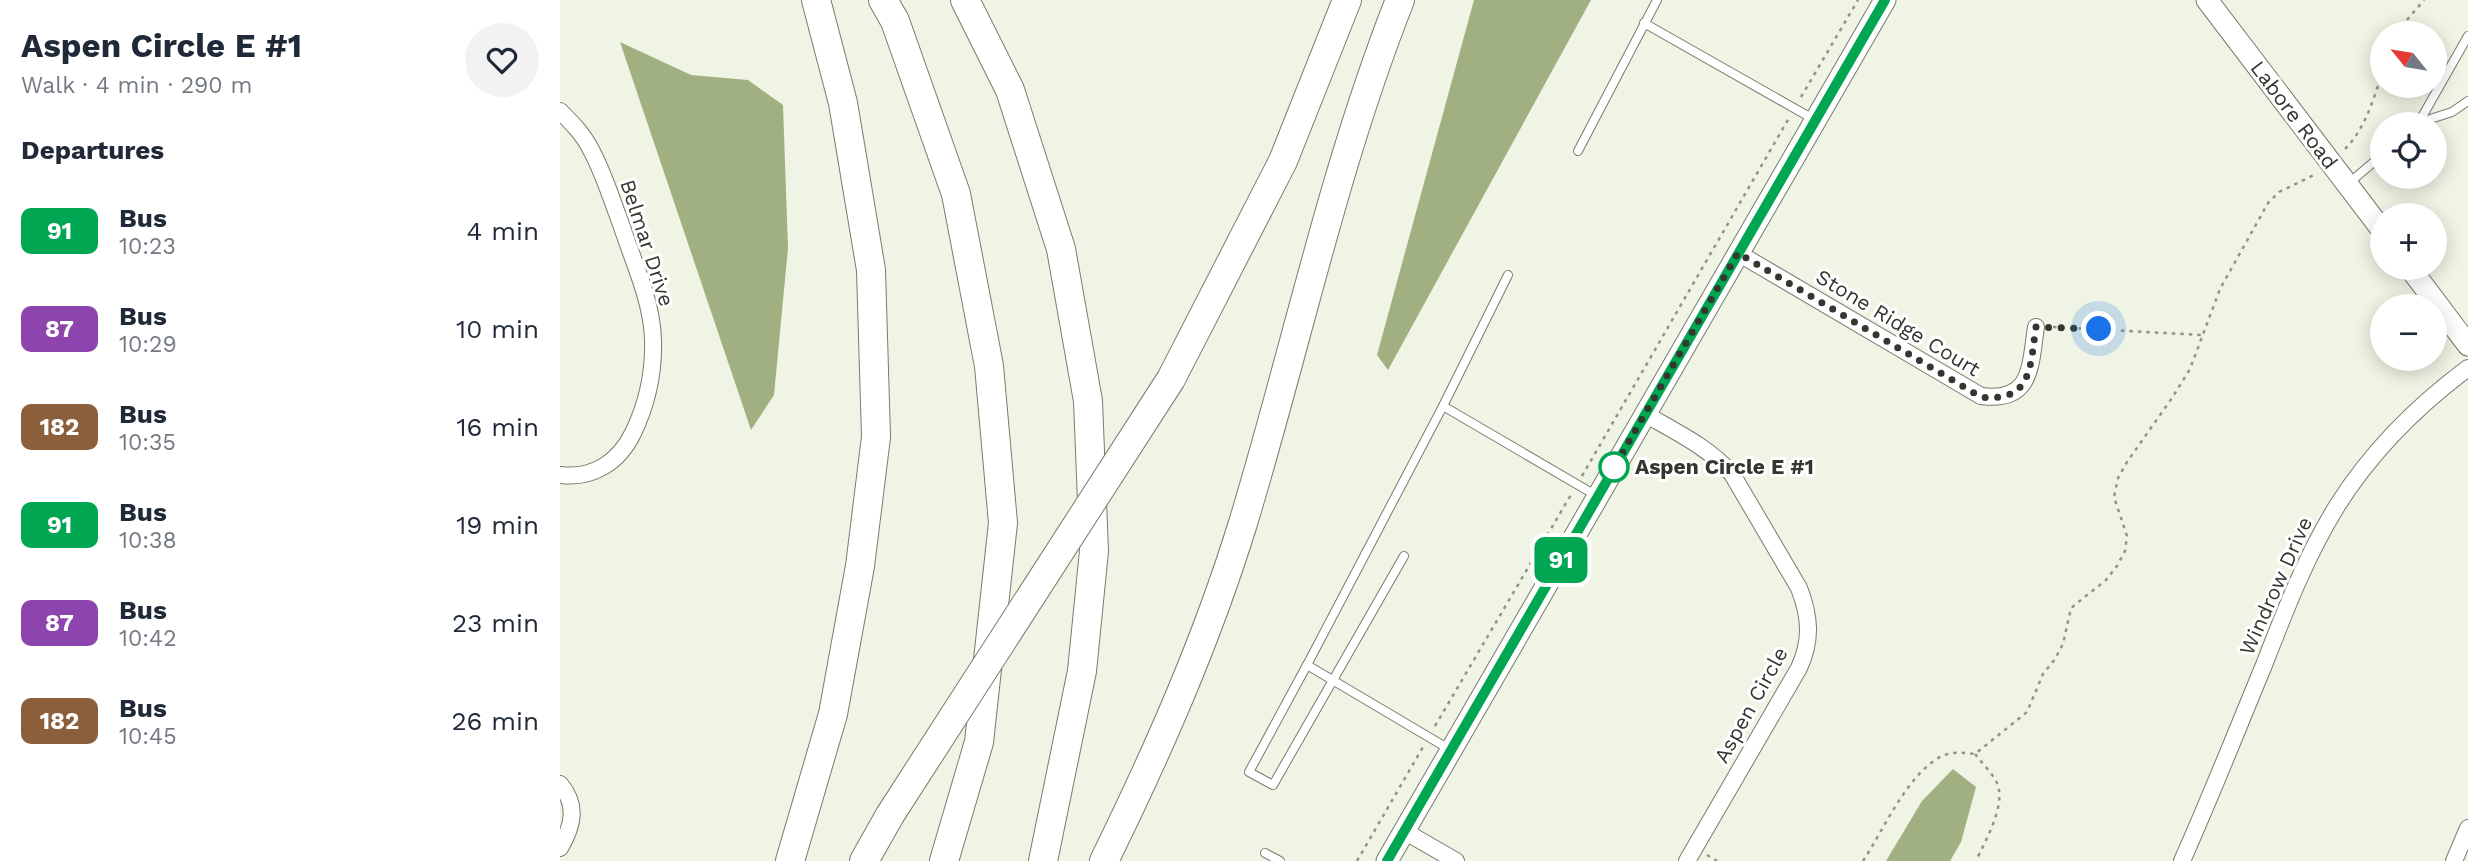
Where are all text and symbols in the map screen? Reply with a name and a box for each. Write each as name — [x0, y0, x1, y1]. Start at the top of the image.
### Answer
north arrow — [2370, 21, 2446, 98]
map controls — [2370, 21, 2447, 371]
button: heart — [465, 23, 539, 97]
text: Aspen Circle E #1 — [21, 26, 302, 65]
street label: Labore Road — [2246, 56, 2343, 174]
text: Walk · 4 min · 290 m — [21, 72, 252, 99]
button: locate — [2370, 112, 2447, 189]
text: Departures — [21, 135, 164, 165]
street label: Belmar Drive — [615, 176, 680, 309]
text: Bus — [119, 203, 167, 233]
button: + — [2370, 203, 2447, 280]
text: 4 min — [466, 216, 539, 246]
text: 91 — [47, 217, 72, 245]
text: 10:23 — [119, 233, 176, 260]
street label: Stone Ridge Court — [1812, 264, 1985, 382]
button: − — [2370, 294, 2447, 371]
text: Bus — [119, 301, 167, 331]
your location — [2081, 311, 2116, 346]
text: 10 min — [456, 314, 539, 344]
text: 87 — [45, 315, 74, 343]
text: 10:29 — [119, 331, 177, 358]
text: Bus — [119, 399, 167, 429]
text: 16 min — [456, 412, 539, 442]
text: 182 — [40, 413, 79, 441]
text: 10:35 — [119, 429, 176, 456]
marker: Aspen Circle E #1 — [1599, 452, 1629, 482]
place label: Aspen Circle E #1 — [1635, 454, 1814, 479]
text: Bus — [119, 497, 167, 527]
text: 19 min — [456, 510, 539, 540]
text: 91 — [47, 511, 72, 539]
street label: Windrow Drive — [2234, 513, 2317, 659]
text: 10:38 — [119, 527, 177, 554]
line badge: 91 — [1530, 537, 1592, 583]
text: 91 — [1548, 546, 1574, 574]
text: Bus — [119, 595, 167, 625]
text: 23 min — [452, 608, 539, 638]
text: 87 — [45, 609, 74, 637]
text: 10:42 — [119, 625, 177, 652]
street label: Aspen Circle — [1708, 642, 1793, 767]
text: Bus — [119, 693, 167, 723]
text: 26 min — [451, 706, 539, 736]
text: 182 — [40, 707, 79, 735]
text: 10:45 — [119, 723, 177, 750]

